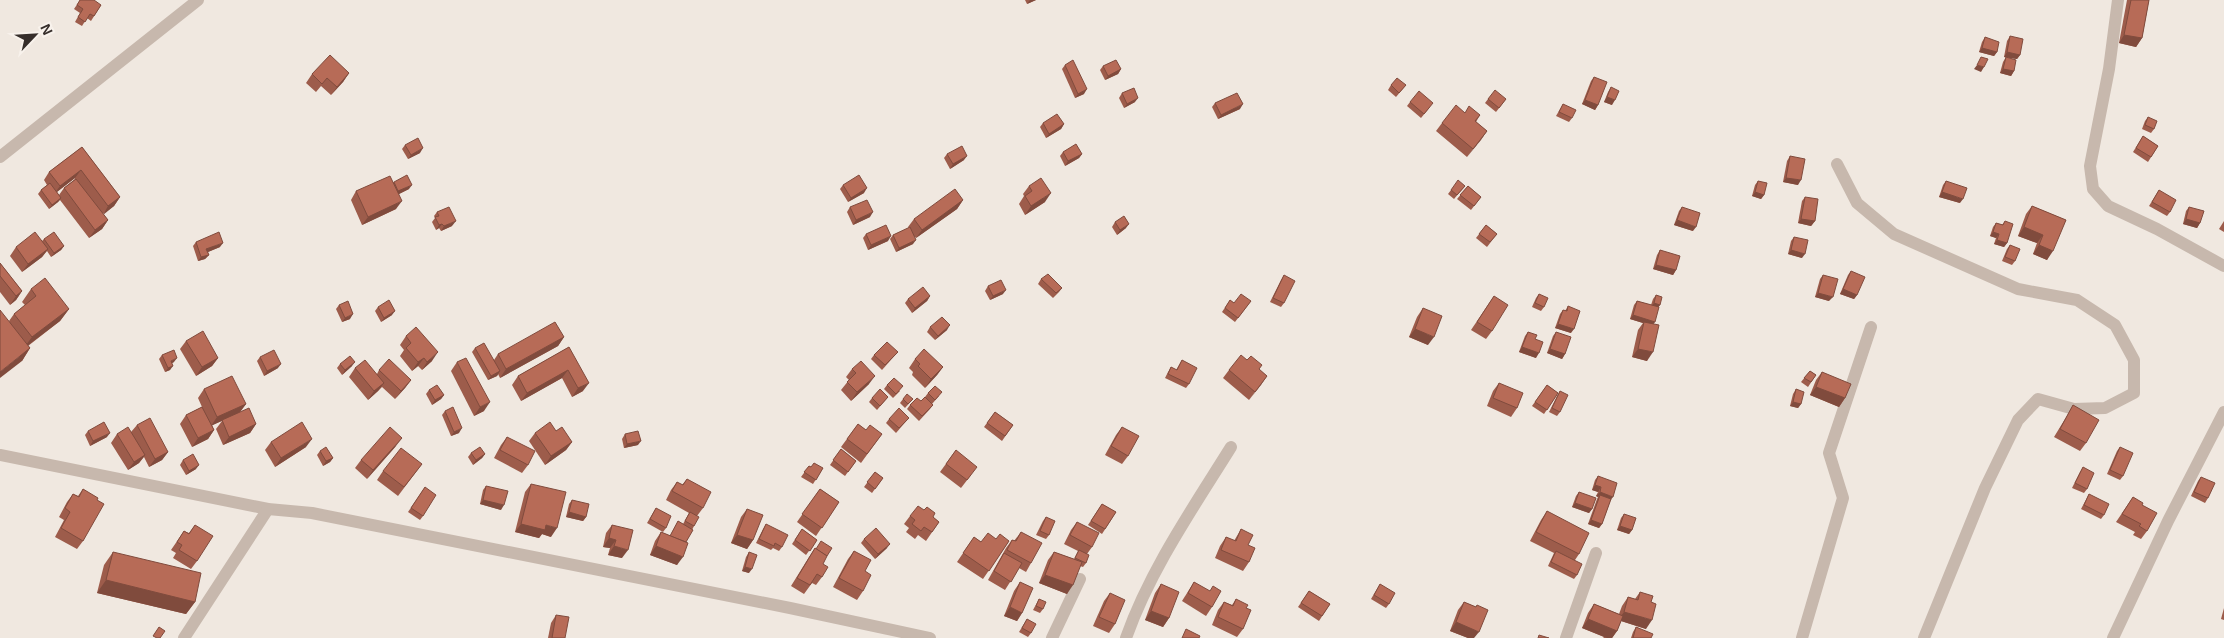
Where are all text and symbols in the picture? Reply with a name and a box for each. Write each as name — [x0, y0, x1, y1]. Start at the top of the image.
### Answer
north arrow — [10, 10, 60, 60]
text: N — [37, 22, 56, 37]

